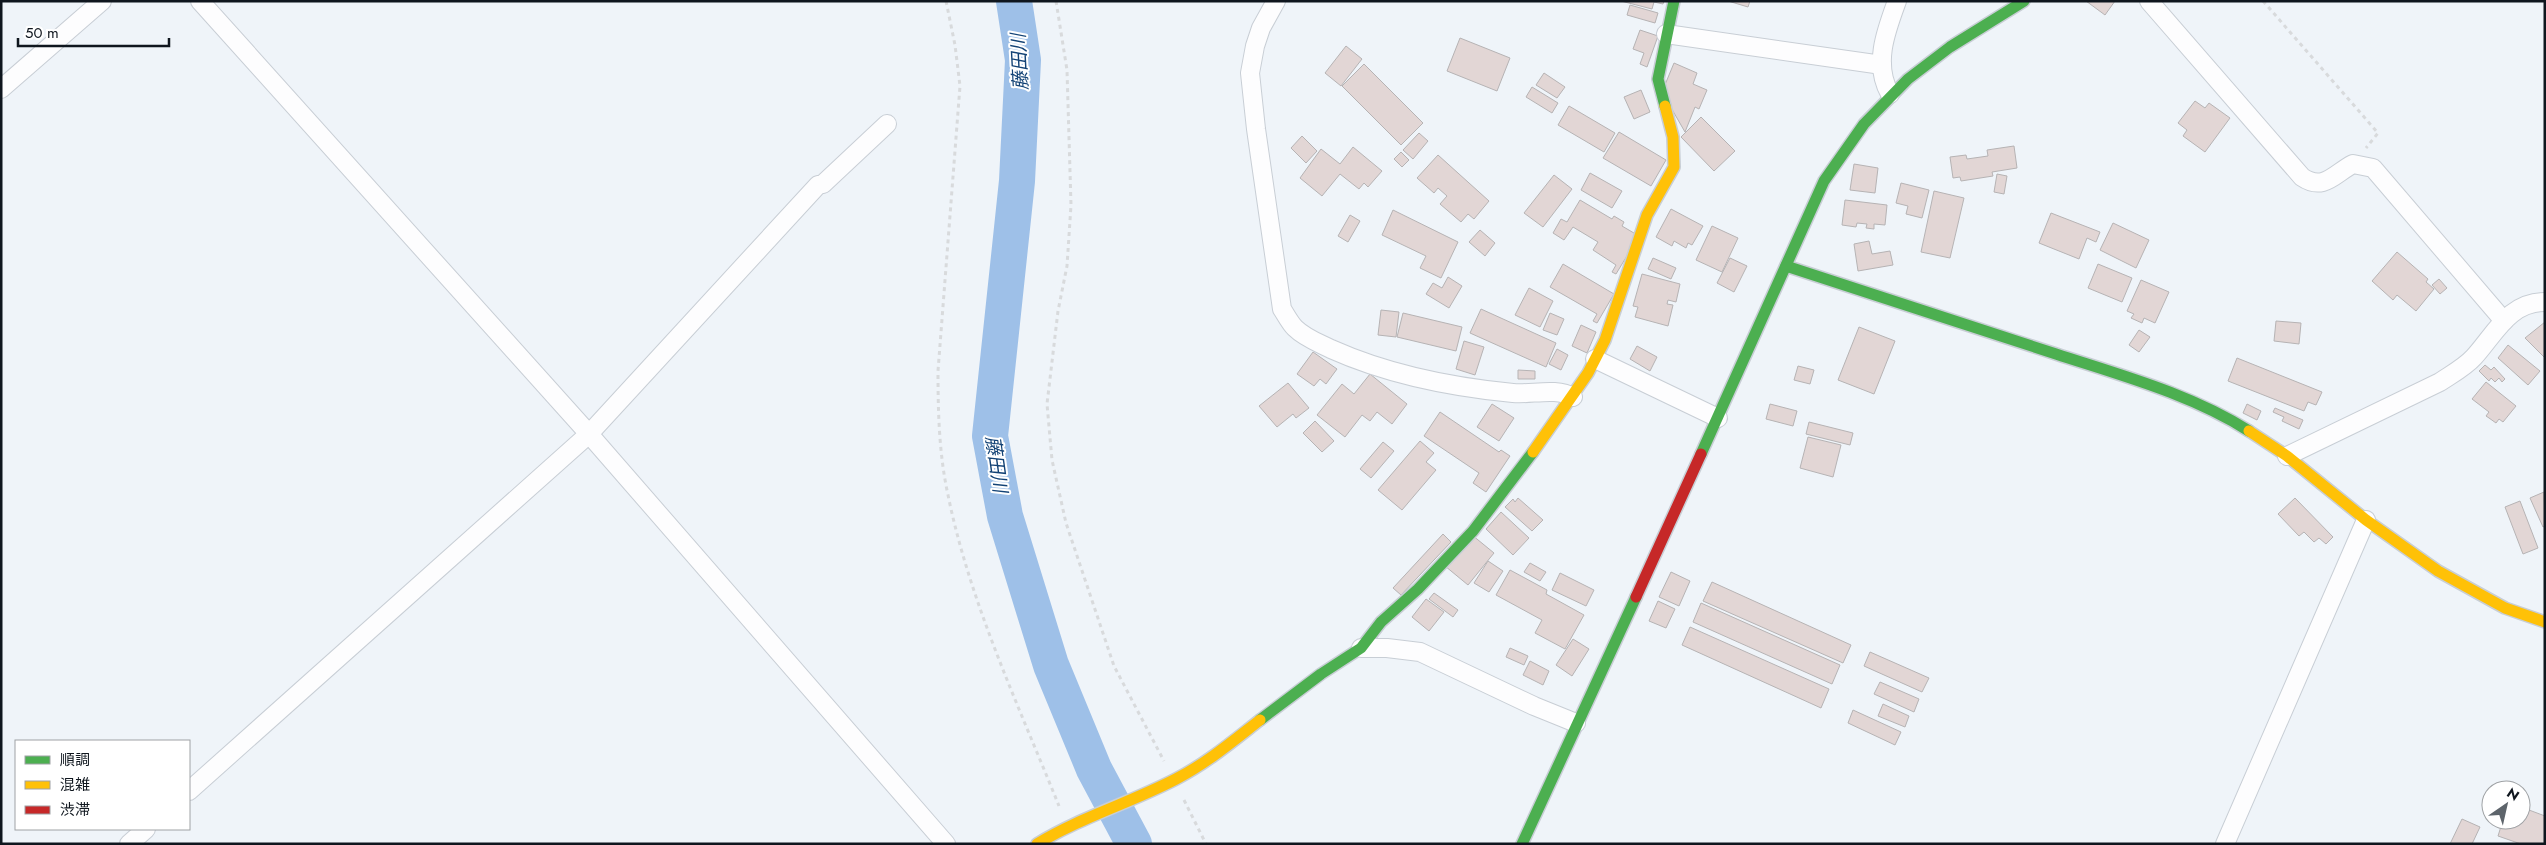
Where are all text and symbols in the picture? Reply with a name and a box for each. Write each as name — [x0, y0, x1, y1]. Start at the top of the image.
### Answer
scale bar — [18, 15, 169, 47]
text: 50 m — [25, 22, 59, 44]
water label: 藤田川 — [1004, 31, 1034, 91]
water label: 藤田川 — [979, 434, 1014, 496]
legend — [15, 740, 190, 830]
text: 順調 — [60, 749, 90, 771]
text: 混雑 — [60, 774, 90, 796]
north arrow — [2481, 780, 2531, 830]
text: N — [2503, 783, 2523, 806]
text: 渋滞 — [60, 799, 90, 821]

